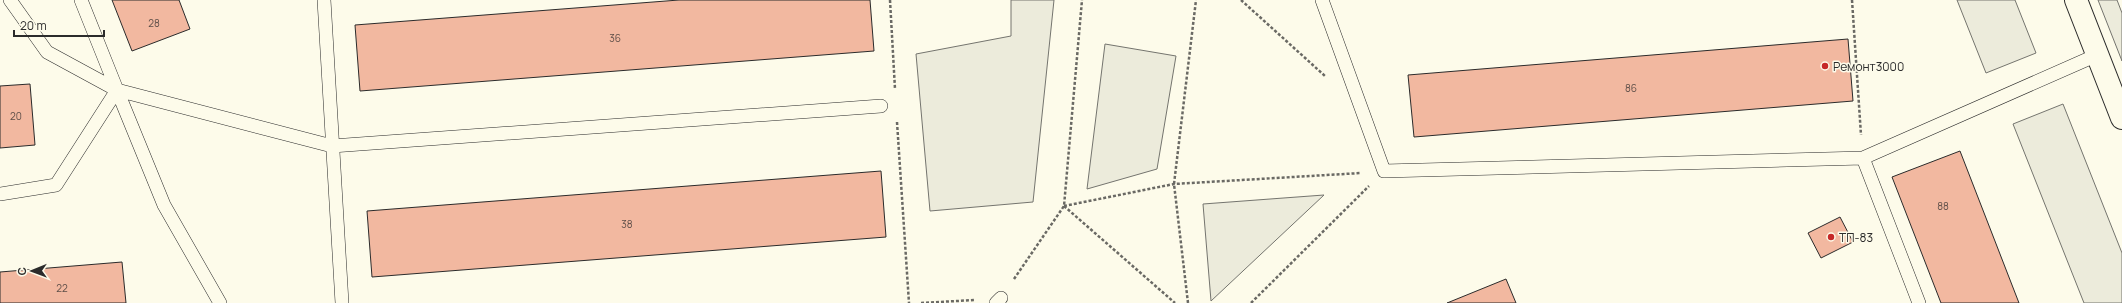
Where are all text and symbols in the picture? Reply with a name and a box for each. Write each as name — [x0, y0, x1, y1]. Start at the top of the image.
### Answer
scale bar — [14, 12, 104, 38]
house number: 28 — [148, 16, 160, 30]
text: 20 m — [20, 17, 47, 34]
house number: 36 — [609, 31, 621, 45]
place label: Ремонт3000 — [1833, 58, 1904, 75]
marker: Ремонт3000 — [1820, 61, 1830, 71]
house number: 86 — [1625, 81, 1637, 95]
house number: 20 — [10, 109, 22, 123]
house number: 88 — [1937, 199, 1949, 213]
house number: 38 — [621, 217, 633, 231]
place label: ТП-83 — [1839, 229, 1873, 246]
marker: ТП-83 — [1826, 232, 1836, 242]
north arrow — [12, 251, 52, 291]
text: С — [14, 267, 29, 275]
house number: 22 — [56, 281, 68, 295]

